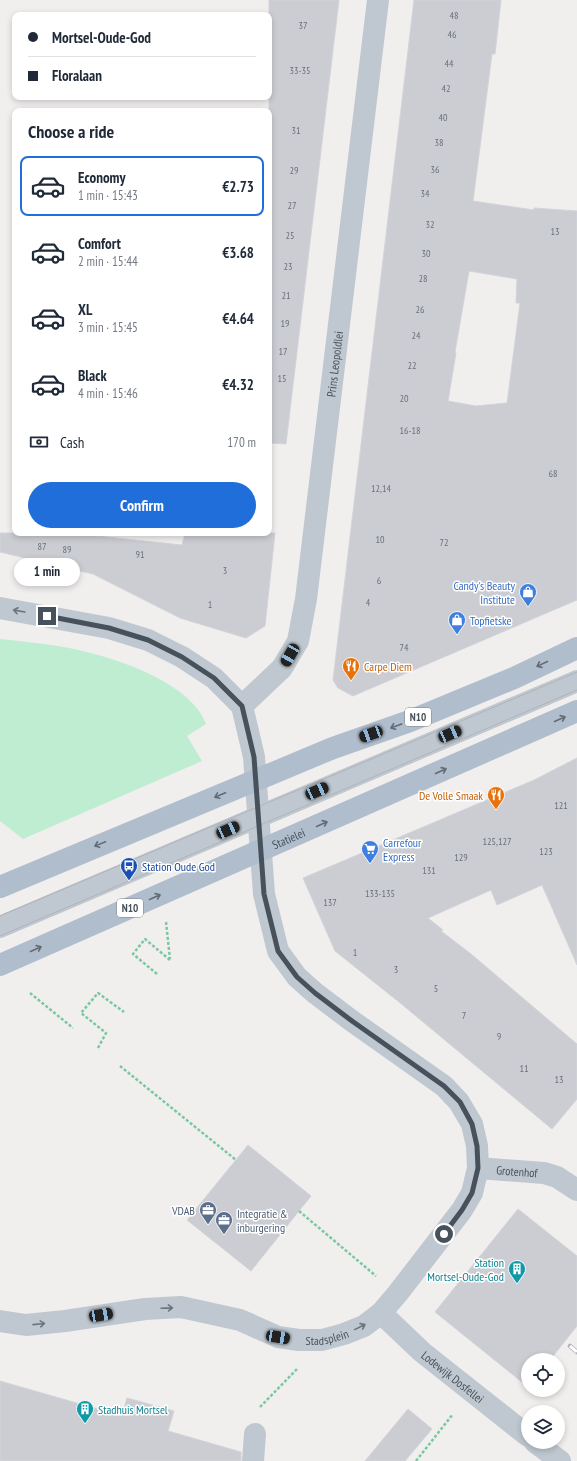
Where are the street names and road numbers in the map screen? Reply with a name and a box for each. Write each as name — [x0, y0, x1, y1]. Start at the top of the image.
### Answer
street label: Prins Leopoldlei — [323, 330, 346, 398]
road number: N10 — [405, 708, 431, 726]
street label: Statielei — [269, 824, 307, 852]
road number: N10 — [117, 899, 143, 917]
street label: Grotenhof — [496, 1162, 539, 1180]
street label: Stadsplein — [306, 1325, 351, 1348]
street label: Lodewijk Dosfellei — [419, 1347, 487, 1406]

